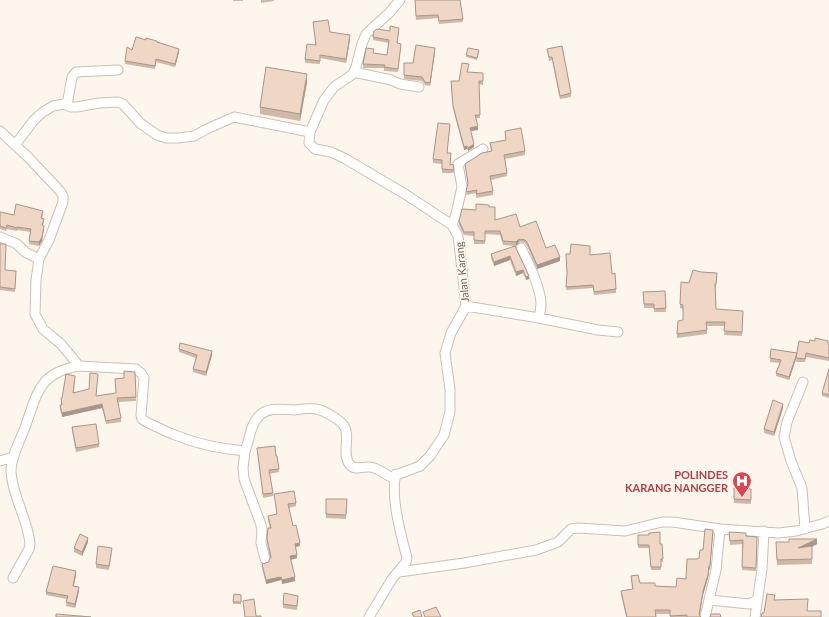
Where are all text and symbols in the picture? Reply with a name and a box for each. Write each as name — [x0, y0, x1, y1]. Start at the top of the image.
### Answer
street label: Jalan Karang — [452, 241, 471, 303]
place label: POLINDES KARANG NANGGER — [625, 468, 729, 494]
hospital icon: POLINDES KARANG NANGGER — [731, 470, 753, 498]

